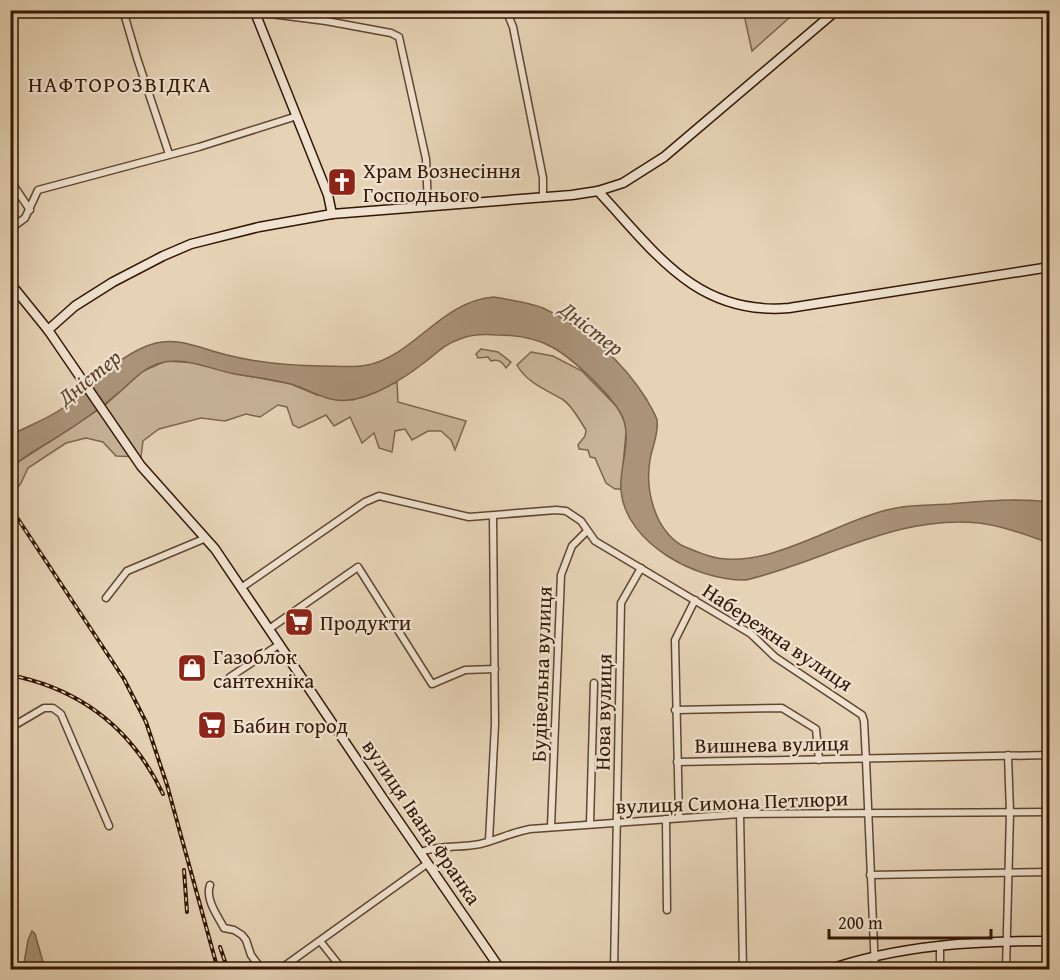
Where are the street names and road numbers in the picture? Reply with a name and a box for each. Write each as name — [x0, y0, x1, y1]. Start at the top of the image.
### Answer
street label: Набережна вулиця — [697, 575, 860, 699]
street label: Будівельна вулиця — [522, 585, 560, 762]
street label: Нова вулиця — [586, 653, 620, 771]
street label: Вишнева вулиця — [694, 727, 850, 761]
street label: вулиця Івана Франка — [355, 733, 489, 911]
street label: вулиця Симона Петлюри — [615, 782, 849, 822]

